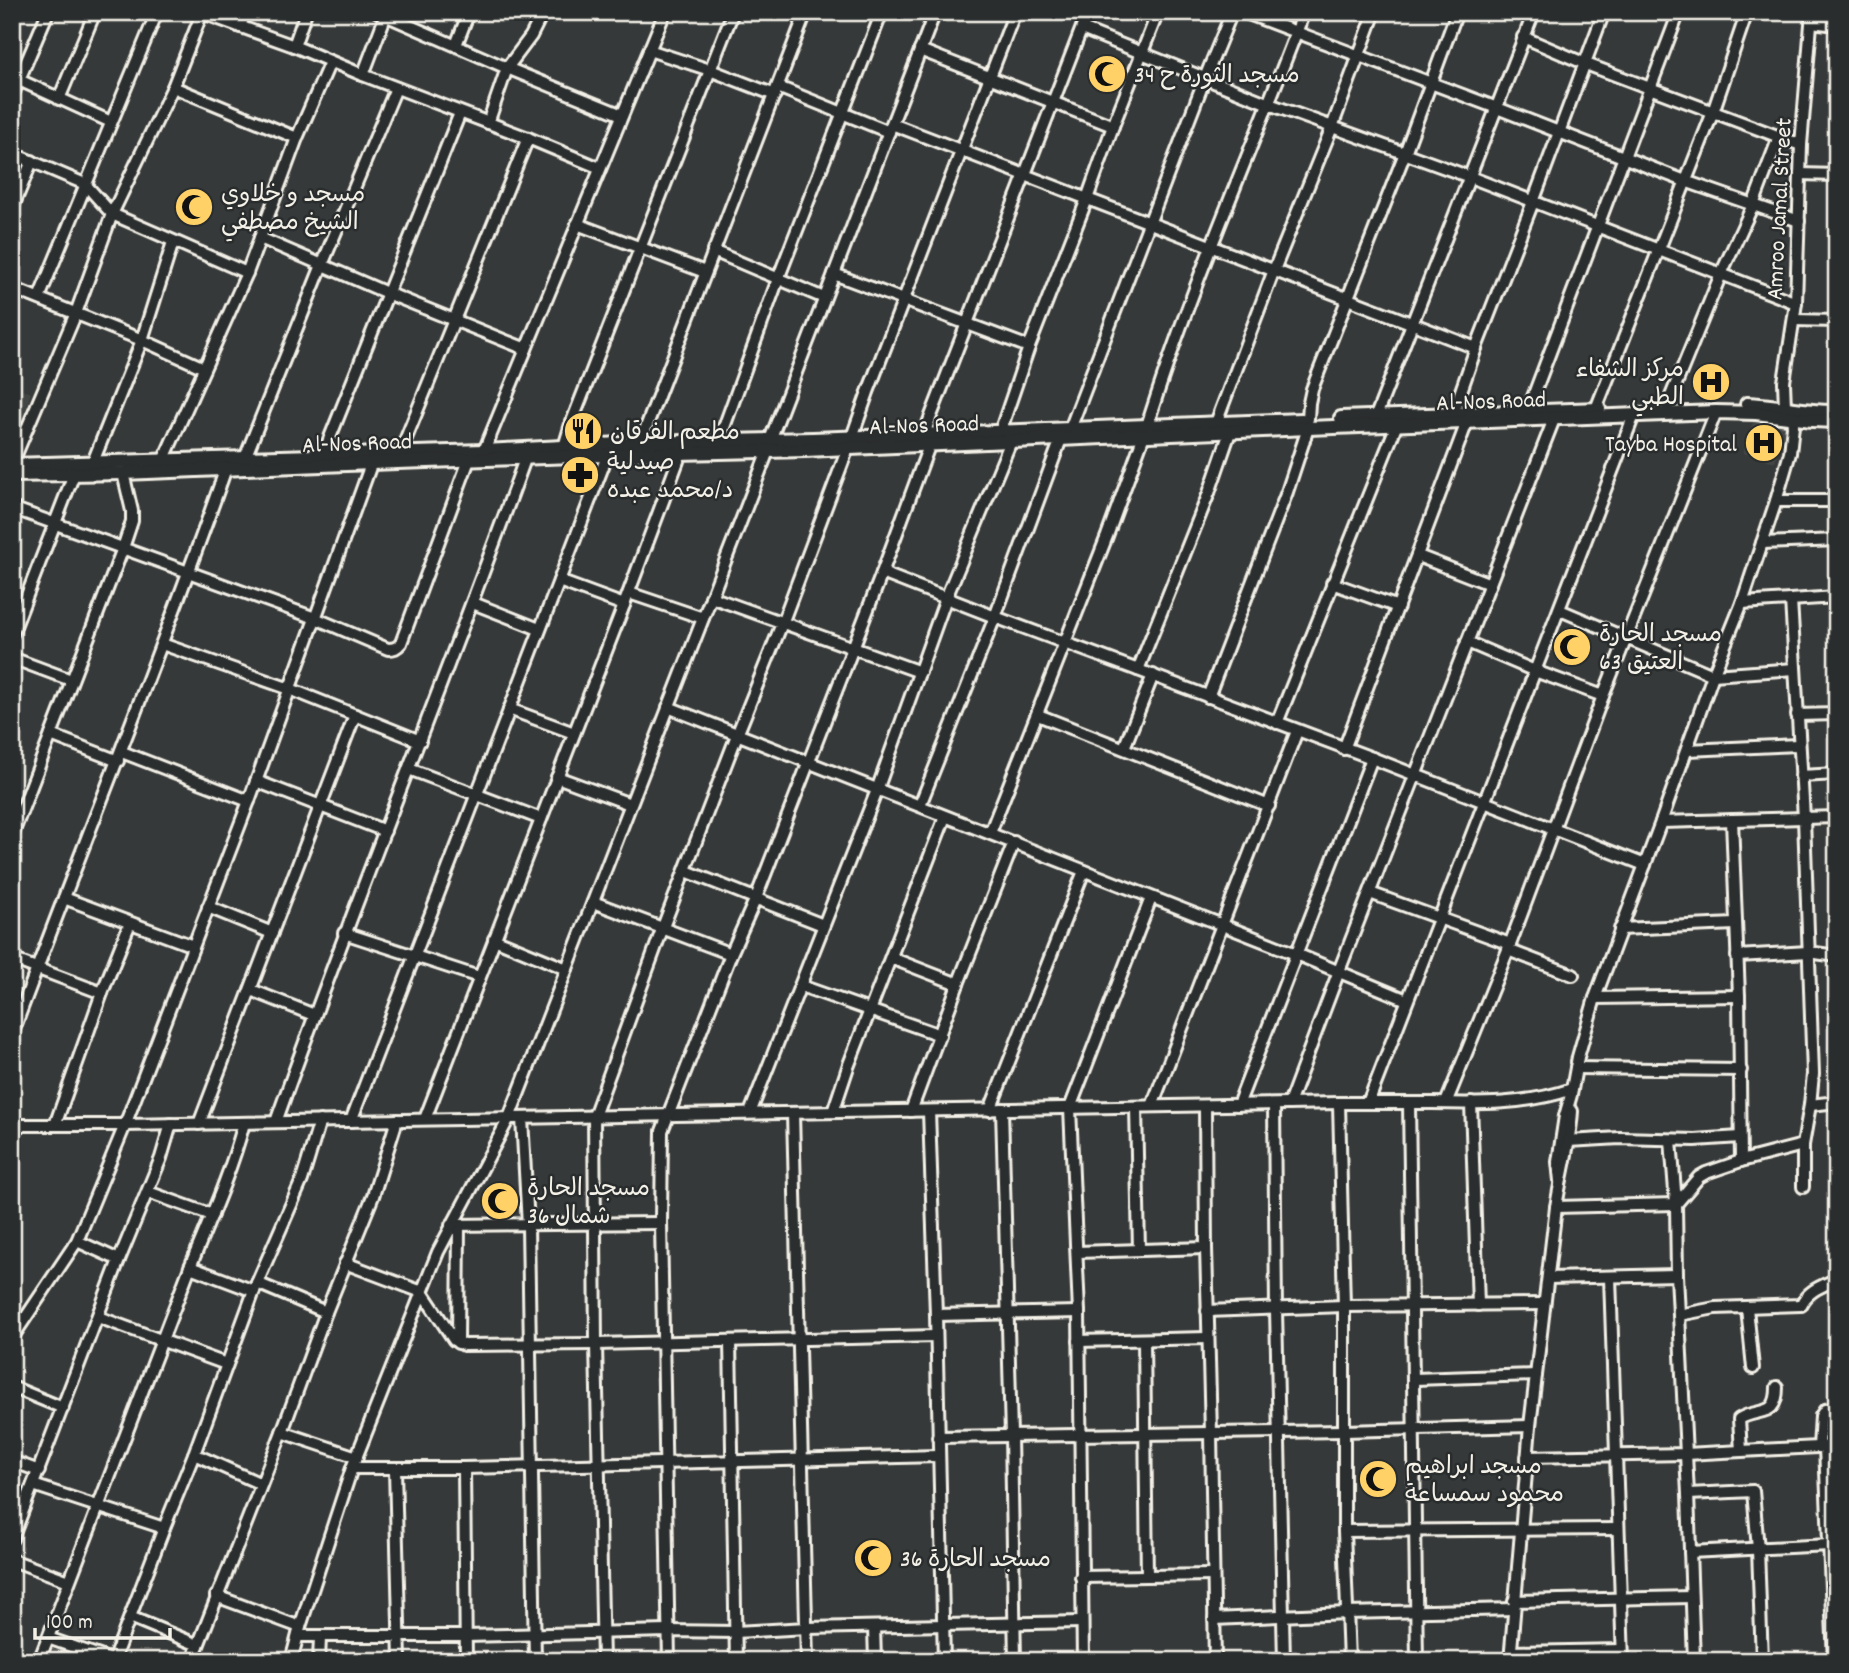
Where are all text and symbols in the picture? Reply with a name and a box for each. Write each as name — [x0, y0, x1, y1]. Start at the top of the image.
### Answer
mosque icon: مسجد الثورة ح 34 — [1086, 53, 1128, 95]
place label: مسجد الثورة ح 34 — [1134, 60, 1300, 94]
street label: Amroo Jamal Street — [1759, 117, 1803, 301]
place label: مسجد و خلاوي الشيخ مصطفي — [221, 179, 365, 242]
mosque icon: مسجد و خلاوي الشيخ مصطفي — [173, 186, 215, 228]
place label: مركز الشفاء الطبي — [1575, 354, 1684, 417]
hospital icon: مركز الشفاء الطبي — [1690, 361, 1732, 403]
street label: Al-Nos Road — [1436, 384, 1547, 422]
street label: Al-Nos Road — [869, 408, 980, 446]
restaurant icon: مطعم الفرقان — [562, 410, 604, 452]
place label: مطعم الفرقان — [610, 417, 740, 451]
hospital icon: Tayba Hospital — [1743, 422, 1785, 464]
street label: Al-Nos Road — [302, 426, 413, 464]
place label: Tayba Hospital — [1605, 429, 1737, 463]
place label: صيدلية د/محمد عبده — [607, 447, 733, 509]
pharmacy icon: صيدلية د/محمد عبده — [559, 454, 601, 496]
place label: مسجد الحارة 63 العتيق — [1599, 619, 1722, 681]
mosque icon: مسجد الحارة 63 العتيق — [1551, 626, 1593, 668]
place label: مسجد الحارة 36 شمال — [527, 1173, 650, 1235]
mosque icon: مسجد الحارة 36 شمال — [479, 1180, 521, 1222]
place label: مسجد ابراهيم محمود سمساعة — [1405, 1451, 1564, 1513]
mosque icon: مسجد ابراهيم محمود سمساعة — [1357, 1458, 1399, 1500]
mosque icon: مسجد الحارة 36 — [852, 1537, 894, 1579]
place label: مسجد الحارة 36 — [900, 1544, 1051, 1578]
scale bar — [35, 1596, 170, 1640]
text: 100 m — [46, 1609, 93, 1639]

